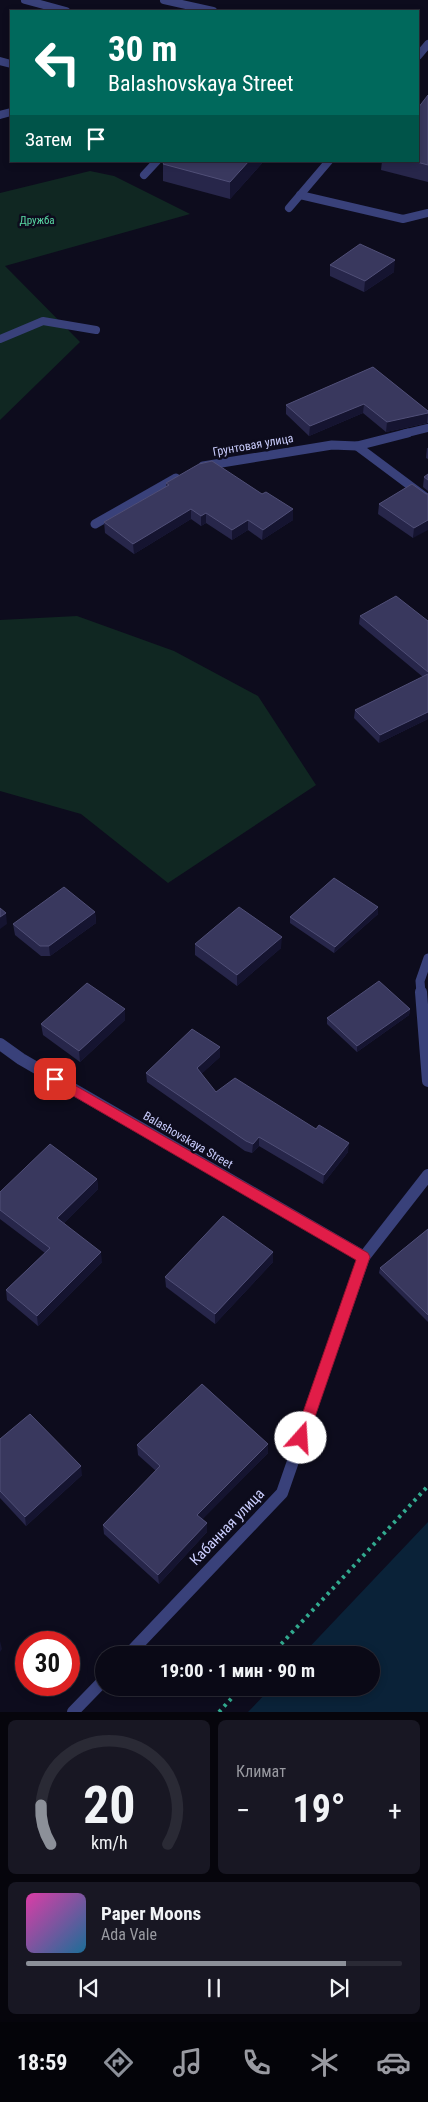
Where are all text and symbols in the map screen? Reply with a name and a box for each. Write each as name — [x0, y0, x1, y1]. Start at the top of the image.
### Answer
text: 30 m — [108, 29, 177, 70]
icon: left — [25, 30, 90, 95]
text: Balashovskaya Street — [108, 71, 294, 96]
icon: arrive — [82, 125, 110, 153]
text: Затем — [25, 128, 72, 151]
park label: Дружба — [19, 214, 55, 227]
street label: Грунтовая улица — [211, 431, 295, 459]
pin — [34, 1058, 76, 1100]
icon: arrive — [41, 1065, 69, 1093]
street label: Balashovskaya Street — [141, 1109, 236, 1172]
position arrow — [274, 1411, 326, 1463]
street label: Кабанная улица — [186, 1485, 268, 1569]
speed limit sign: 30 — [15, 1631, 80, 1696]
text: 19:00 · 1 мин · 90 m — [160, 1659, 315, 1682]
text: Климат — [236, 1762, 286, 1781]
text: 20 — [83, 1775, 135, 1836]
text: 19° — [292, 1787, 346, 1831]
text: − — [236, 1794, 250, 1827]
text: + — [388, 1794, 402, 1827]
text: km/h — [91, 1832, 127, 1853]
text: Paper Moons — [101, 1902, 201, 1925]
text: Ada Vale — [101, 1925, 157, 1944]
icon: previous — [75, 1974, 103, 2002]
icon: pause — [200, 1974, 228, 2002]
icon: next — [325, 1974, 353, 2002]
icon: directions — [101, 2045, 136, 2080]
icon: music — [170, 2045, 205, 2080]
icon: phone — [239, 2045, 274, 2080]
icon: climate — [307, 2045, 342, 2080]
icon: car — [376, 2045, 411, 2080]
text: 18:59 — [17, 2050, 67, 2075]

